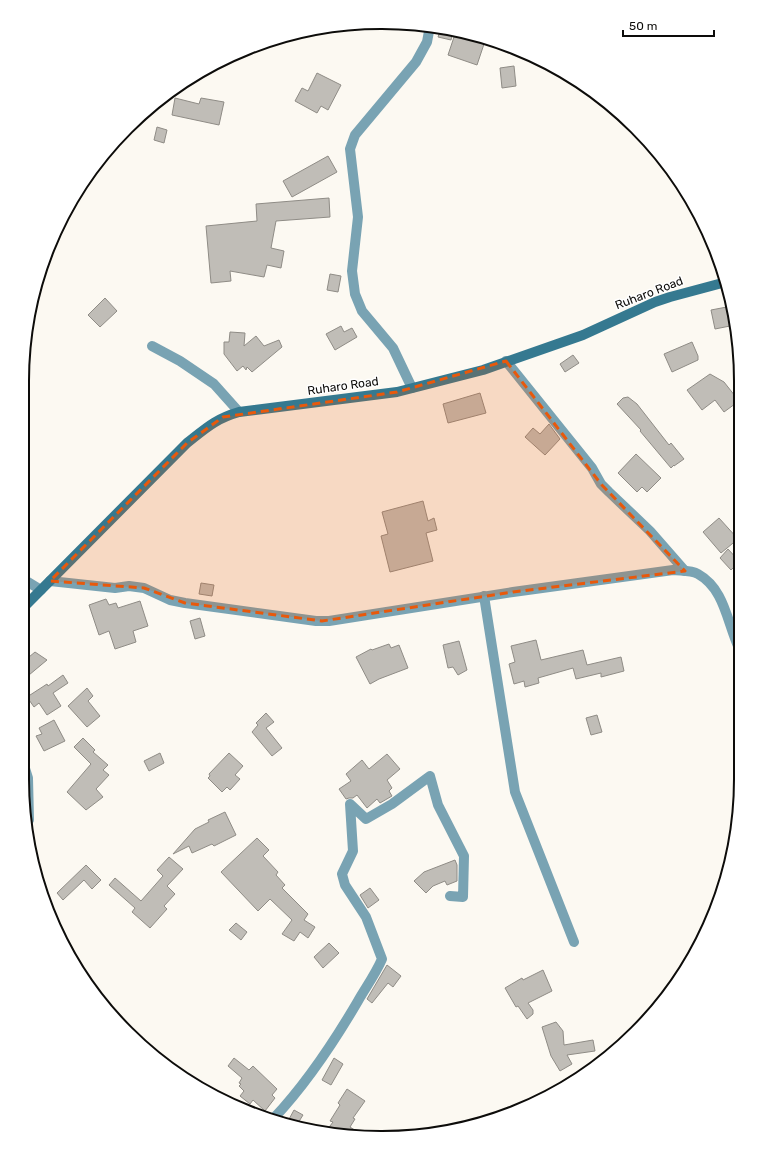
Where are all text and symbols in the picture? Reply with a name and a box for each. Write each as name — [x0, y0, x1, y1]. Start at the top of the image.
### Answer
scale bar — [623, 12, 714, 38]
text: 50 m — [629, 19, 657, 33]
street label: Ruharo Road — [613, 274, 685, 312]
street label: Ruharo Road — [307, 374, 379, 398]

